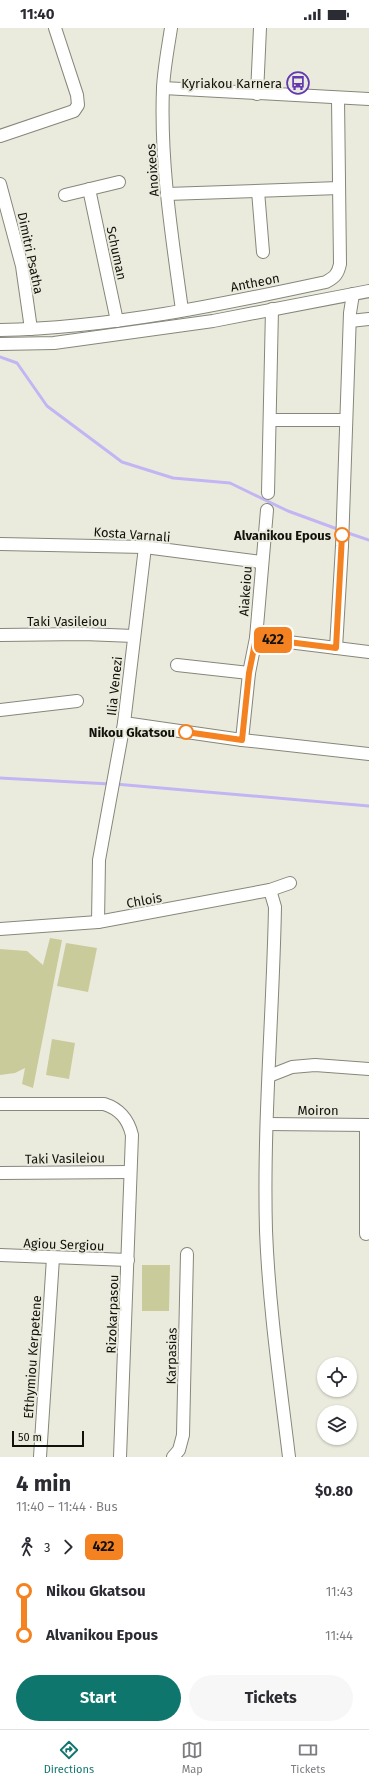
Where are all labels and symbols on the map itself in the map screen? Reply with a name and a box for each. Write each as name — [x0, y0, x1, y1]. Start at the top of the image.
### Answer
bus stop icon: Kyriakou Karnera — [285, 70, 311, 96]
place label: Kyriakou Karnera — [181, 76, 282, 91]
street label: Anoixeos — [143, 143, 162, 197]
street label: Dimitri Psatha — [15, 211, 46, 295]
street label: Schuman — [104, 225, 129, 281]
street label: Antheon — [229, 270, 281, 295]
street label: Kosta Varnali — [93, 524, 171, 545]
marker: Alvanikou Epous — [334, 527, 350, 543]
place label: Alvanikou Epous — [233, 528, 332, 543]
street label: Aiakeiou — [236, 565, 255, 617]
street label: Taki Vasileiou — [27, 614, 107, 629]
line badge: 422 — [250, 627, 296, 653]
street label: Ilia Venezi — [104, 656, 125, 717]
marker: Nikou Gkatsou — [178, 724, 194, 740]
place label: Nikou Gkatsou — [89, 725, 175, 740]
street label: Chlois — [125, 890, 163, 911]
street label: Moiron — [297, 1103, 339, 1118]
street label: Taki Vasileiou — [25, 1150, 105, 1167]
street label: Agiou Sergiou — [23, 1236, 105, 1253]
street label: Rizokarpasou — [104, 1274, 121, 1354]
street label: Efthymiou Kerpetene — [21, 1295, 44, 1419]
street label: Karpasias — [164, 1327, 179, 1385]
scale bar — [12, 1429, 84, 1448]

